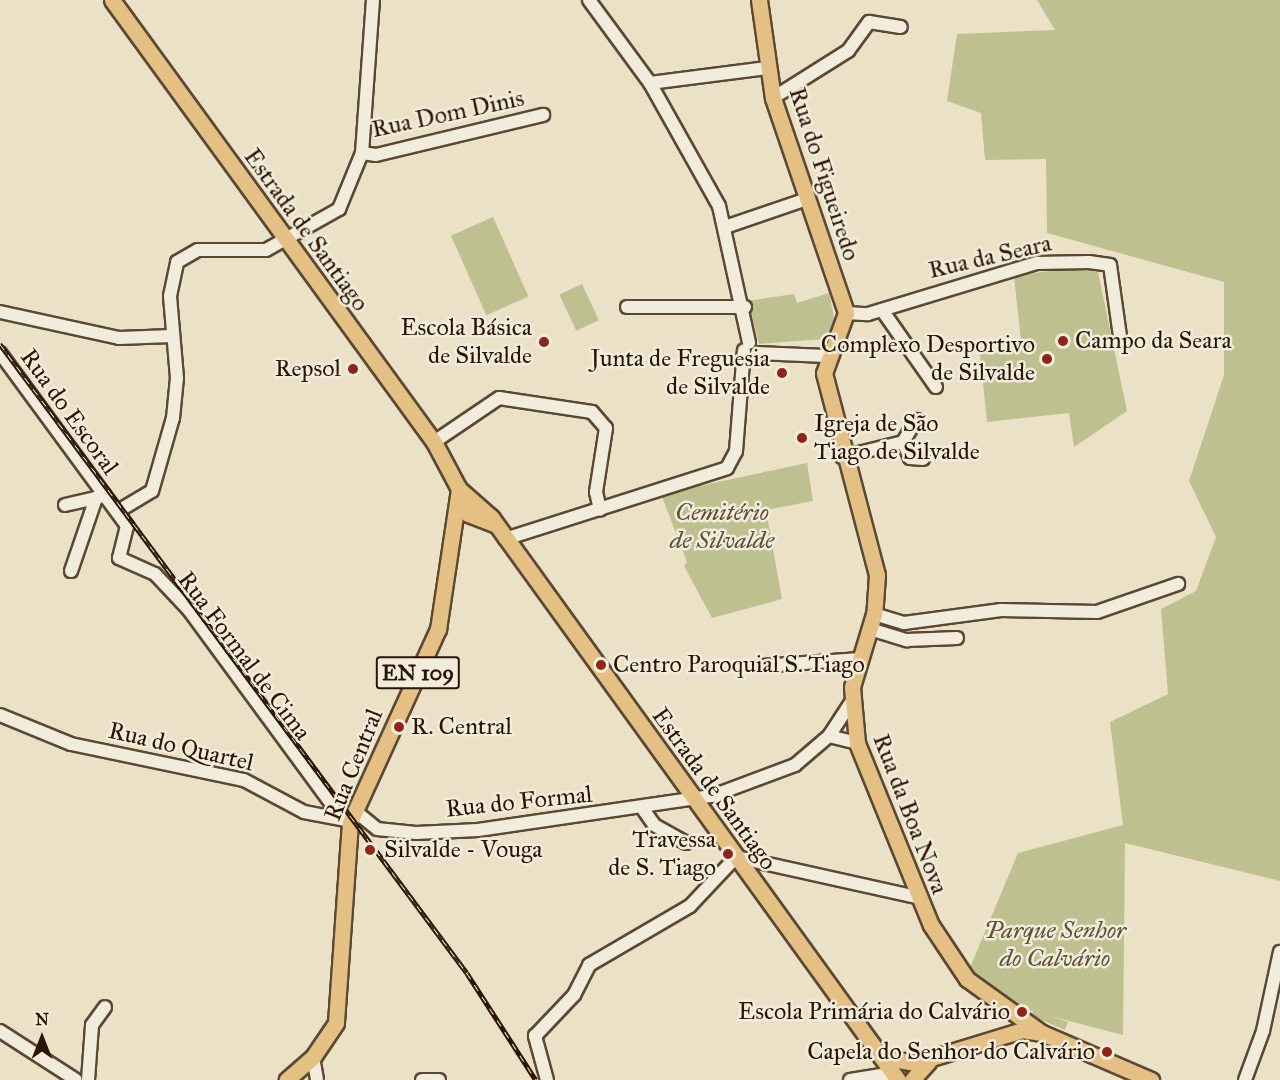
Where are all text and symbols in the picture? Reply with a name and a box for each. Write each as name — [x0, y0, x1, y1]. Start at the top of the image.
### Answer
street label: Rua Dom Dinis — [369, 84, 527, 144]
street label: Rua do Figueiredo — [782, 84, 866, 264]
street label: Estrada de Santiago — [237, 143, 375, 317]
street label: Rua da Seara — [926, 229, 1054, 285]
place label: Escola Básica de Silvalde — [400, 314, 532, 370]
place label: Campo da Seara — [1075, 327, 1232, 355]
place label: Complexo Desportivo de Silvalde — [821, 331, 1035, 387]
marker: Campo da Seara — [1056, 334, 1070, 348]
marker: Escola Básica de Silvalde — [537, 335, 551, 349]
street label: Rua do Escoral — [14, 344, 124, 480]
place label: Junta de Freguesia de Silvalde — [590, 345, 770, 401]
marker: Complexo Desportivo de Silvalde — [1040, 352, 1054, 366]
place label: Repsol — [275, 355, 341, 383]
marker: Repsol — [346, 362, 360, 376]
marker: Junta de Freguesia de Silvalde — [775, 366, 789, 380]
place label: Igreja de São Tiago de Silvalde — [814, 410, 980, 466]
marker: Igreja de São Tiago de Silvalde — [795, 431, 809, 445]
park label: Cemitério de Silvalde — [670, 499, 774, 555]
street label: Rua Formal de Cima — [171, 566, 317, 746]
place label: Centro Paroquial S. Tiago — [613, 651, 865, 679]
road number: EN 109 — [374, 654, 462, 692]
marker: Centro Paroquial S. Tiago — [594, 658, 608, 672]
street label: Estrada de Santiago — [645, 702, 783, 876]
street label: Rua Central — [319, 705, 389, 825]
place label: R. Central — [411, 713, 512, 741]
street label: Rua do Quartel — [106, 716, 256, 778]
marker: R. Central — [392, 720, 406, 734]
street label: Rua da Boa Nova — [866, 730, 954, 898]
street label: Rua do Formal — [444, 780, 594, 824]
place label: Travessa de S. Tiago — [608, 826, 716, 882]
place label: Silvalde - Vouga — [384, 836, 542, 864]
marker: Silvalde - Vouga — [361, 841, 379, 859]
marker: Travessa de S. Tiago — [721, 847, 735, 861]
park label: Parque Senhor do Calvário — [984, 917, 1126, 973]
place label: Escola Primária do Calvário — [738, 998, 1010, 1026]
marker: Escola Primária do Calvário — [1015, 1005, 1029, 1019]
north arrow — [12, 1008, 72, 1068]
text: N — [35, 1010, 49, 1029]
place label: Capela do Senhor do Calvário — [807, 1038, 1095, 1066]
marker: Capela do Senhor do Calvário — [1100, 1045, 1114, 1059]

